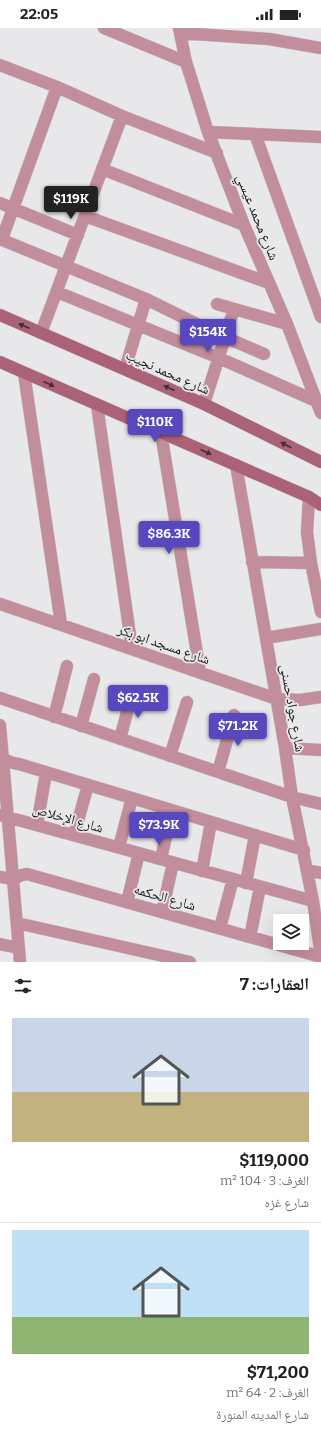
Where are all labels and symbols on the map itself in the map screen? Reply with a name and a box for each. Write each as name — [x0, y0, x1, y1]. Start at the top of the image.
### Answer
street label: شارع محمد عيسي — [230, 172, 283, 264]
pin: $119K — [43, 186, 99, 220]
pin: $154K — [180, 319, 236, 353]
one-way arrow — [18, 322, 30, 329]
street label: شارع محمد نجيب — [123, 346, 212, 399]
one-way arrow — [43, 381, 55, 387]
one-way arrow — [163, 385, 175, 391]
pin: $110K — [127, 409, 183, 443]
one-way arrow — [280, 442, 292, 448]
one-way arrow — [201, 450, 213, 456]
pin: $86.3K — [136, 521, 202, 555]
street label: شارع مسجد ابو بكر — [114, 620, 212, 669]
street label: شارع جواد حسنى — [275, 663, 309, 753]
pin: $62.5K — [105, 685, 171, 719]
pin: $71.2K — [205, 713, 271, 747]
street label: شارع الإخلاص — [30, 800, 105, 838]
pin: $73.9K — [126, 812, 192, 846]
street label: شارع الحكمه — [132, 881, 198, 915]

